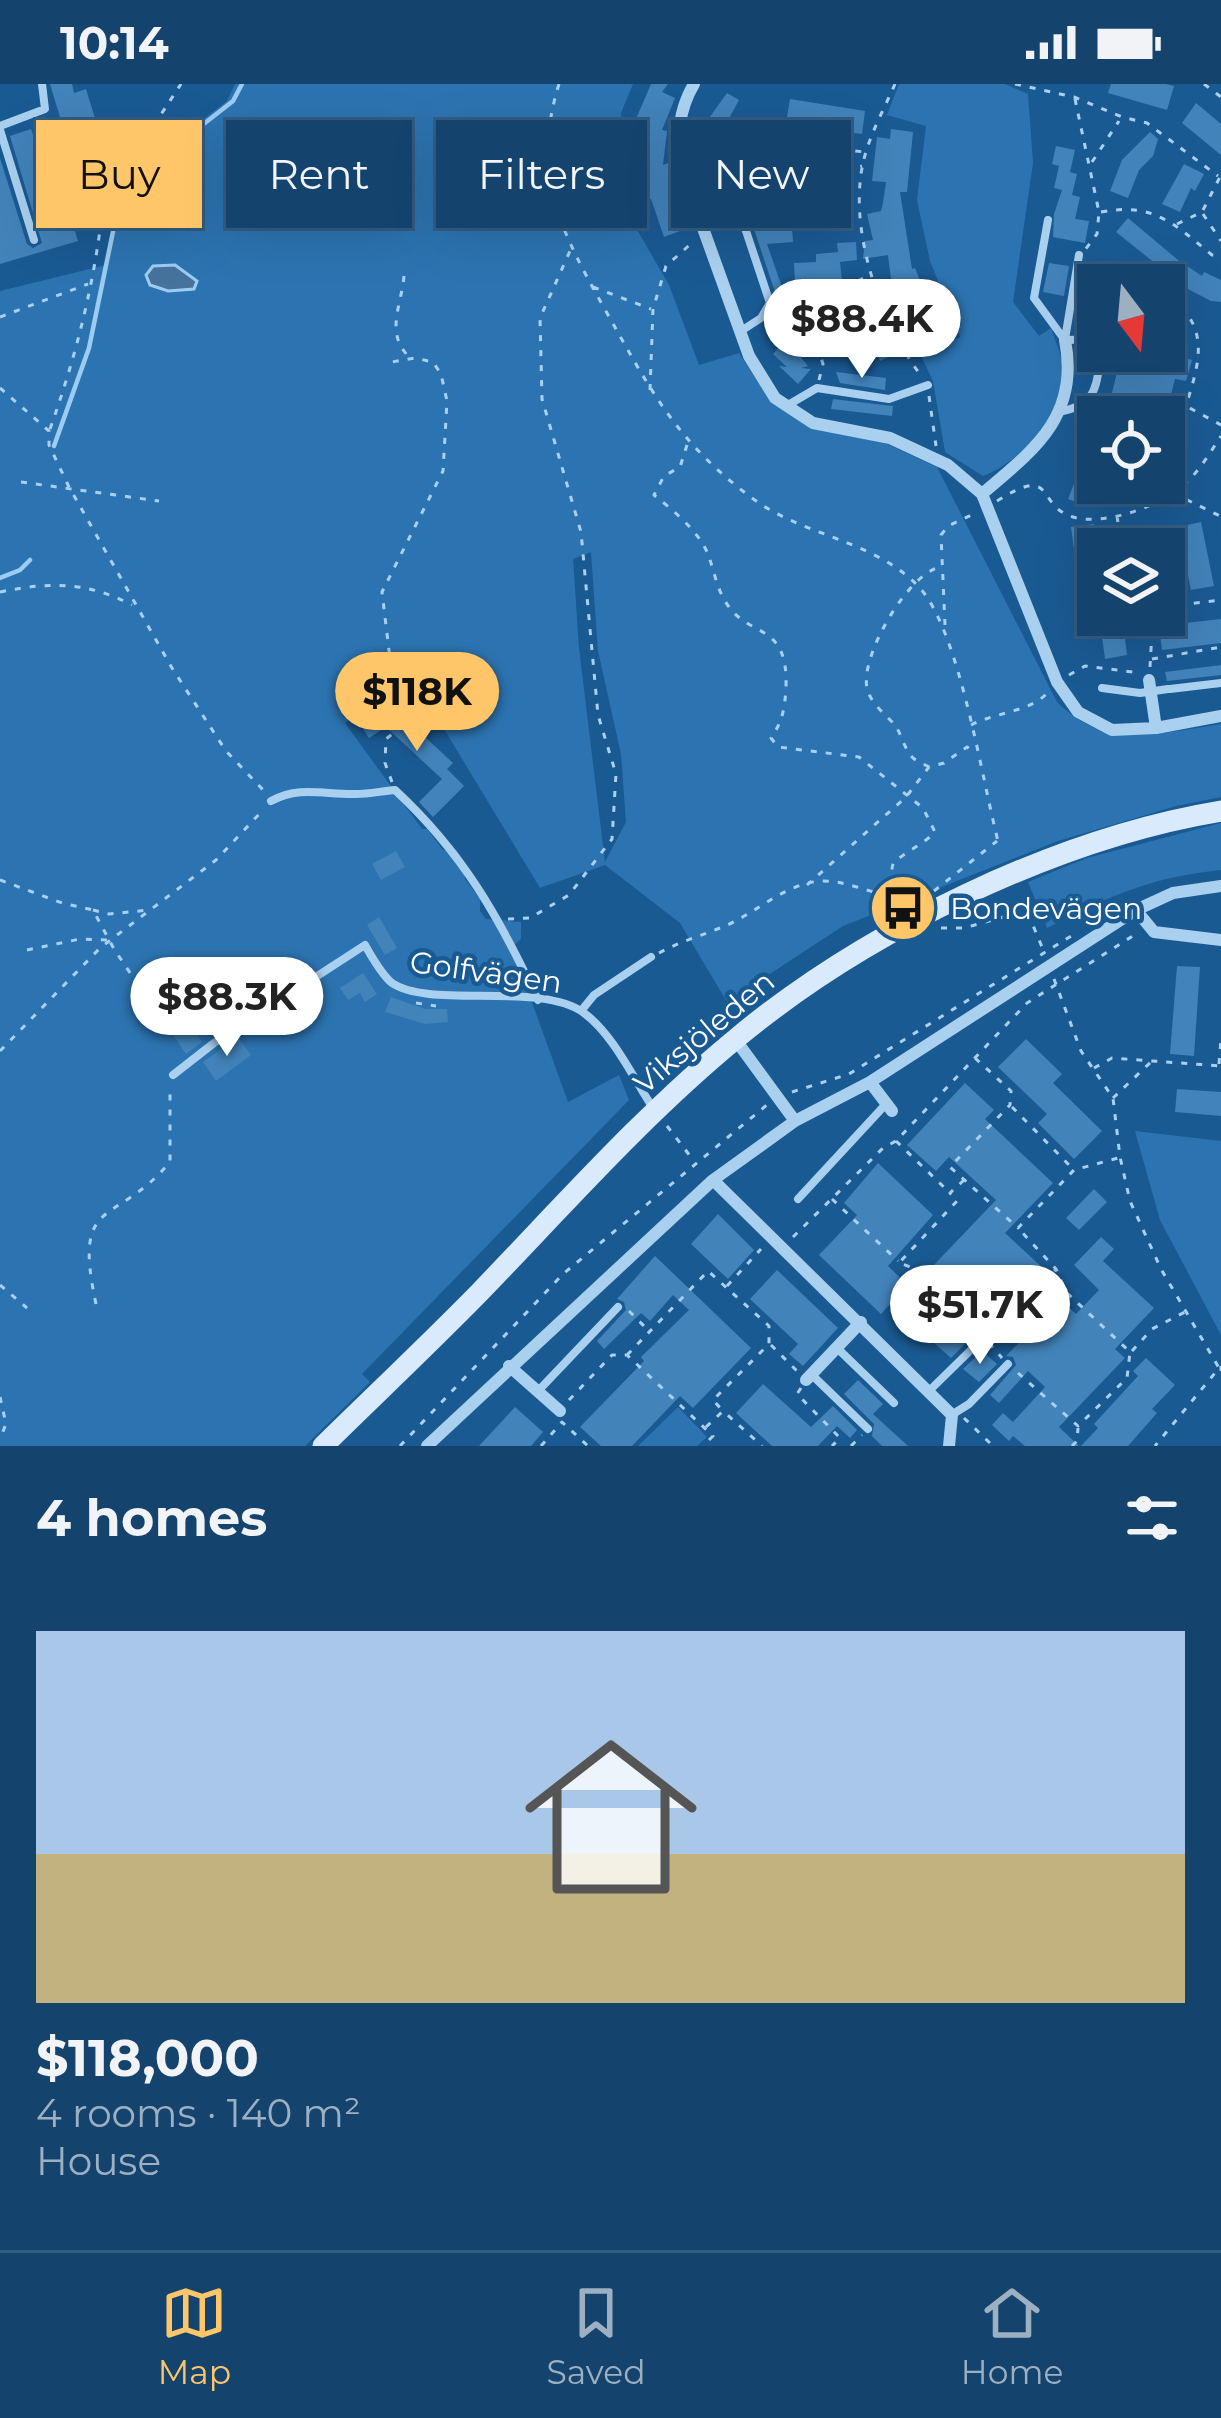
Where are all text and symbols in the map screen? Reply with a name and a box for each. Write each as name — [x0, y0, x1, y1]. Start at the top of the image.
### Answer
text: 10:14 — [60, 15, 169, 70]
chip: Buy — [36, 120, 202, 228]
chip: Rent — [226, 120, 412, 228]
chip: Filters — [436, 120, 647, 228]
chip: New — [671, 120, 851, 228]
north arrow — [1077, 264, 1185, 372]
map controls — [1077, 264, 1185, 636]
pin: $88.4K — [764, 279, 960, 381]
text: $88.4K — [791, 294, 933, 342]
button: locate — [1077, 396, 1185, 504]
button: layers — [1077, 528, 1185, 636]
pin: $118K — [333, 652, 501, 754]
text: $118K — [362, 667, 472, 715]
bus stop icon: Bondevägen — [868, 873, 938, 943]
place label: Bondevägen — [950, 890, 1142, 927]
street label: Golfvägen — [408, 943, 564, 1001]
pin: $88.3K — [129, 957, 325, 1059]
street label: Viksjöleden — [626, 962, 782, 1102]
text: $88.3K — [157, 972, 297, 1020]
pin: $51.7K — [882, 1265, 1078, 1367]
text: $51.7K — [917, 1280, 1043, 1328]
icon: filters — [1119, 1485, 1185, 1551]
text: 4 homes — [36, 1487, 267, 1549]
icon: home — [503, 1709, 719, 1925]
text: $118,000 — [36, 2027, 259, 2089]
text: 4 rooms · 140 m² — [36, 2089, 361, 2137]
text: House — [36, 2137, 161, 2185]
tab: Map — [158, 2280, 231, 2392]
tab: Saved — [546, 2280, 646, 2392]
tab: Home — [961, 2280, 1063, 2392]

